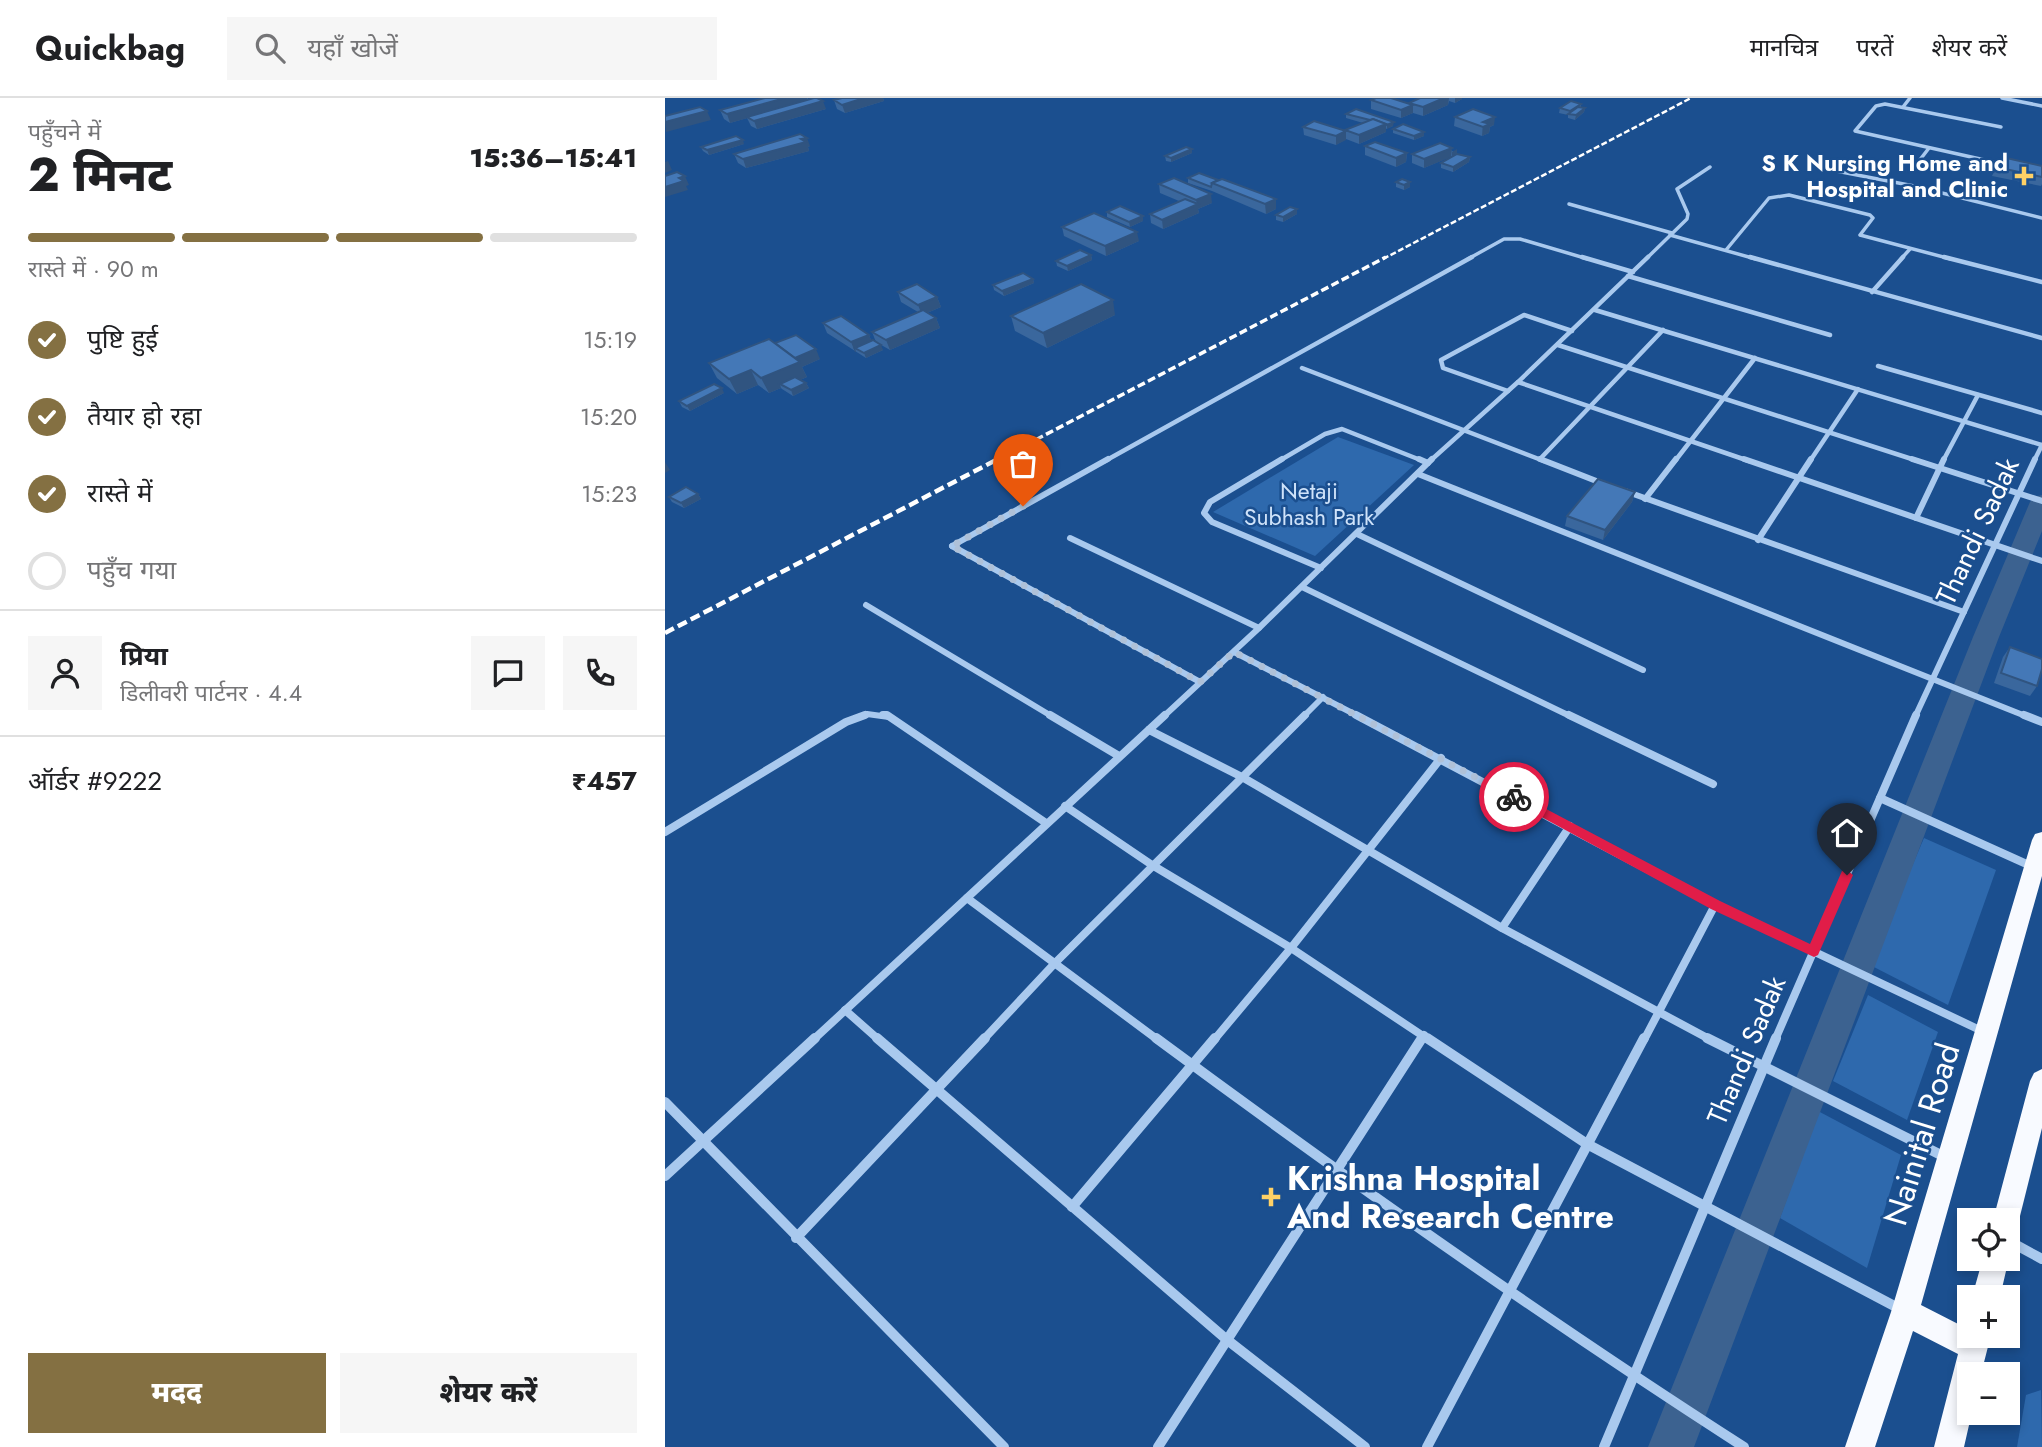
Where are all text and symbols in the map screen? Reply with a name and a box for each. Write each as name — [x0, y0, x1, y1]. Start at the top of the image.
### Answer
search box — [227, 17, 717, 80]
text: Quickbag — [35, 25, 185, 72]
icon: search — [251, 29, 289, 67]
text: यहाँ खोजें — [307, 29, 398, 67]
text: मानचित्र — [1750, 30, 1818, 65]
text: परतें — [1856, 30, 1893, 65]
text: शेयर करें — [1931, 30, 2007, 65]
text: पहुँचने में — [28, 115, 101, 149]
text: 15:36–15:41 — [469, 139, 637, 177]
text: 2 मिनट — [28, 142, 172, 208]
place label: S K Nursing Home and Hospital and Clinic — [1761, 146, 2008, 206]
marker: S K Nursing Home and Hospital and Clinic — [2014, 166, 2034, 186]
text: रास्ते में · 90 m — [28, 252, 159, 286]
text: पुष्टि हुई — [87, 320, 158, 358]
icon: check — [28, 321, 66, 359]
text: 15:19 — [583, 323, 637, 357]
text: तैयार हो रहा — [87, 397, 202, 435]
icon: check — [28, 398, 66, 436]
text: 15:20 — [580, 400, 637, 434]
pin — [993, 434, 1053, 506]
icon: bag — [1004, 445, 1042, 483]
street label: Thandi Sadak — [1925, 450, 2030, 612]
text: रास्ते में — [87, 474, 153, 512]
park label: Netaji Subhash Park — [1244, 474, 1375, 534]
icon: check — [28, 475, 66, 513]
text: 15:23 — [581, 477, 637, 511]
text: पहुँच गया — [87, 551, 176, 589]
button: person — [28, 636, 102, 710]
button: chat — [471, 636, 545, 710]
button: phone — [563, 636, 637, 710]
text: प्रिया — [120, 637, 168, 675]
text: डिलीवरी पार्टनर · 4.4 — [120, 676, 302, 710]
text: ऑर्डर #9222 — [28, 762, 162, 800]
text: ₹457 — [572, 762, 637, 800]
courier — [1479, 762, 1549, 832]
icon: bike — [1495, 778, 1533, 816]
pin — [1817, 803, 1877, 875]
icon: home — [1828, 814, 1866, 852]
street label: Thandi Sadak — [1697, 969, 1796, 1131]
street label: Nainital Road — [1871, 1037, 1971, 1231]
place label: Krishna Hospital And Research Centre — [1286, 1155, 1614, 1240]
marker: Krishna Hospital And Research Centre — [1261, 1187, 1281, 1207]
map controls — [1957, 1208, 2020, 1425]
button: locate — [1957, 1208, 2020, 1271]
button: + — [1957, 1285, 2020, 1348]
button: मदद — [28, 1353, 326, 1433]
button: शेयर करें — [340, 1353, 637, 1433]
button: − — [1957, 1362, 2020, 1425]

